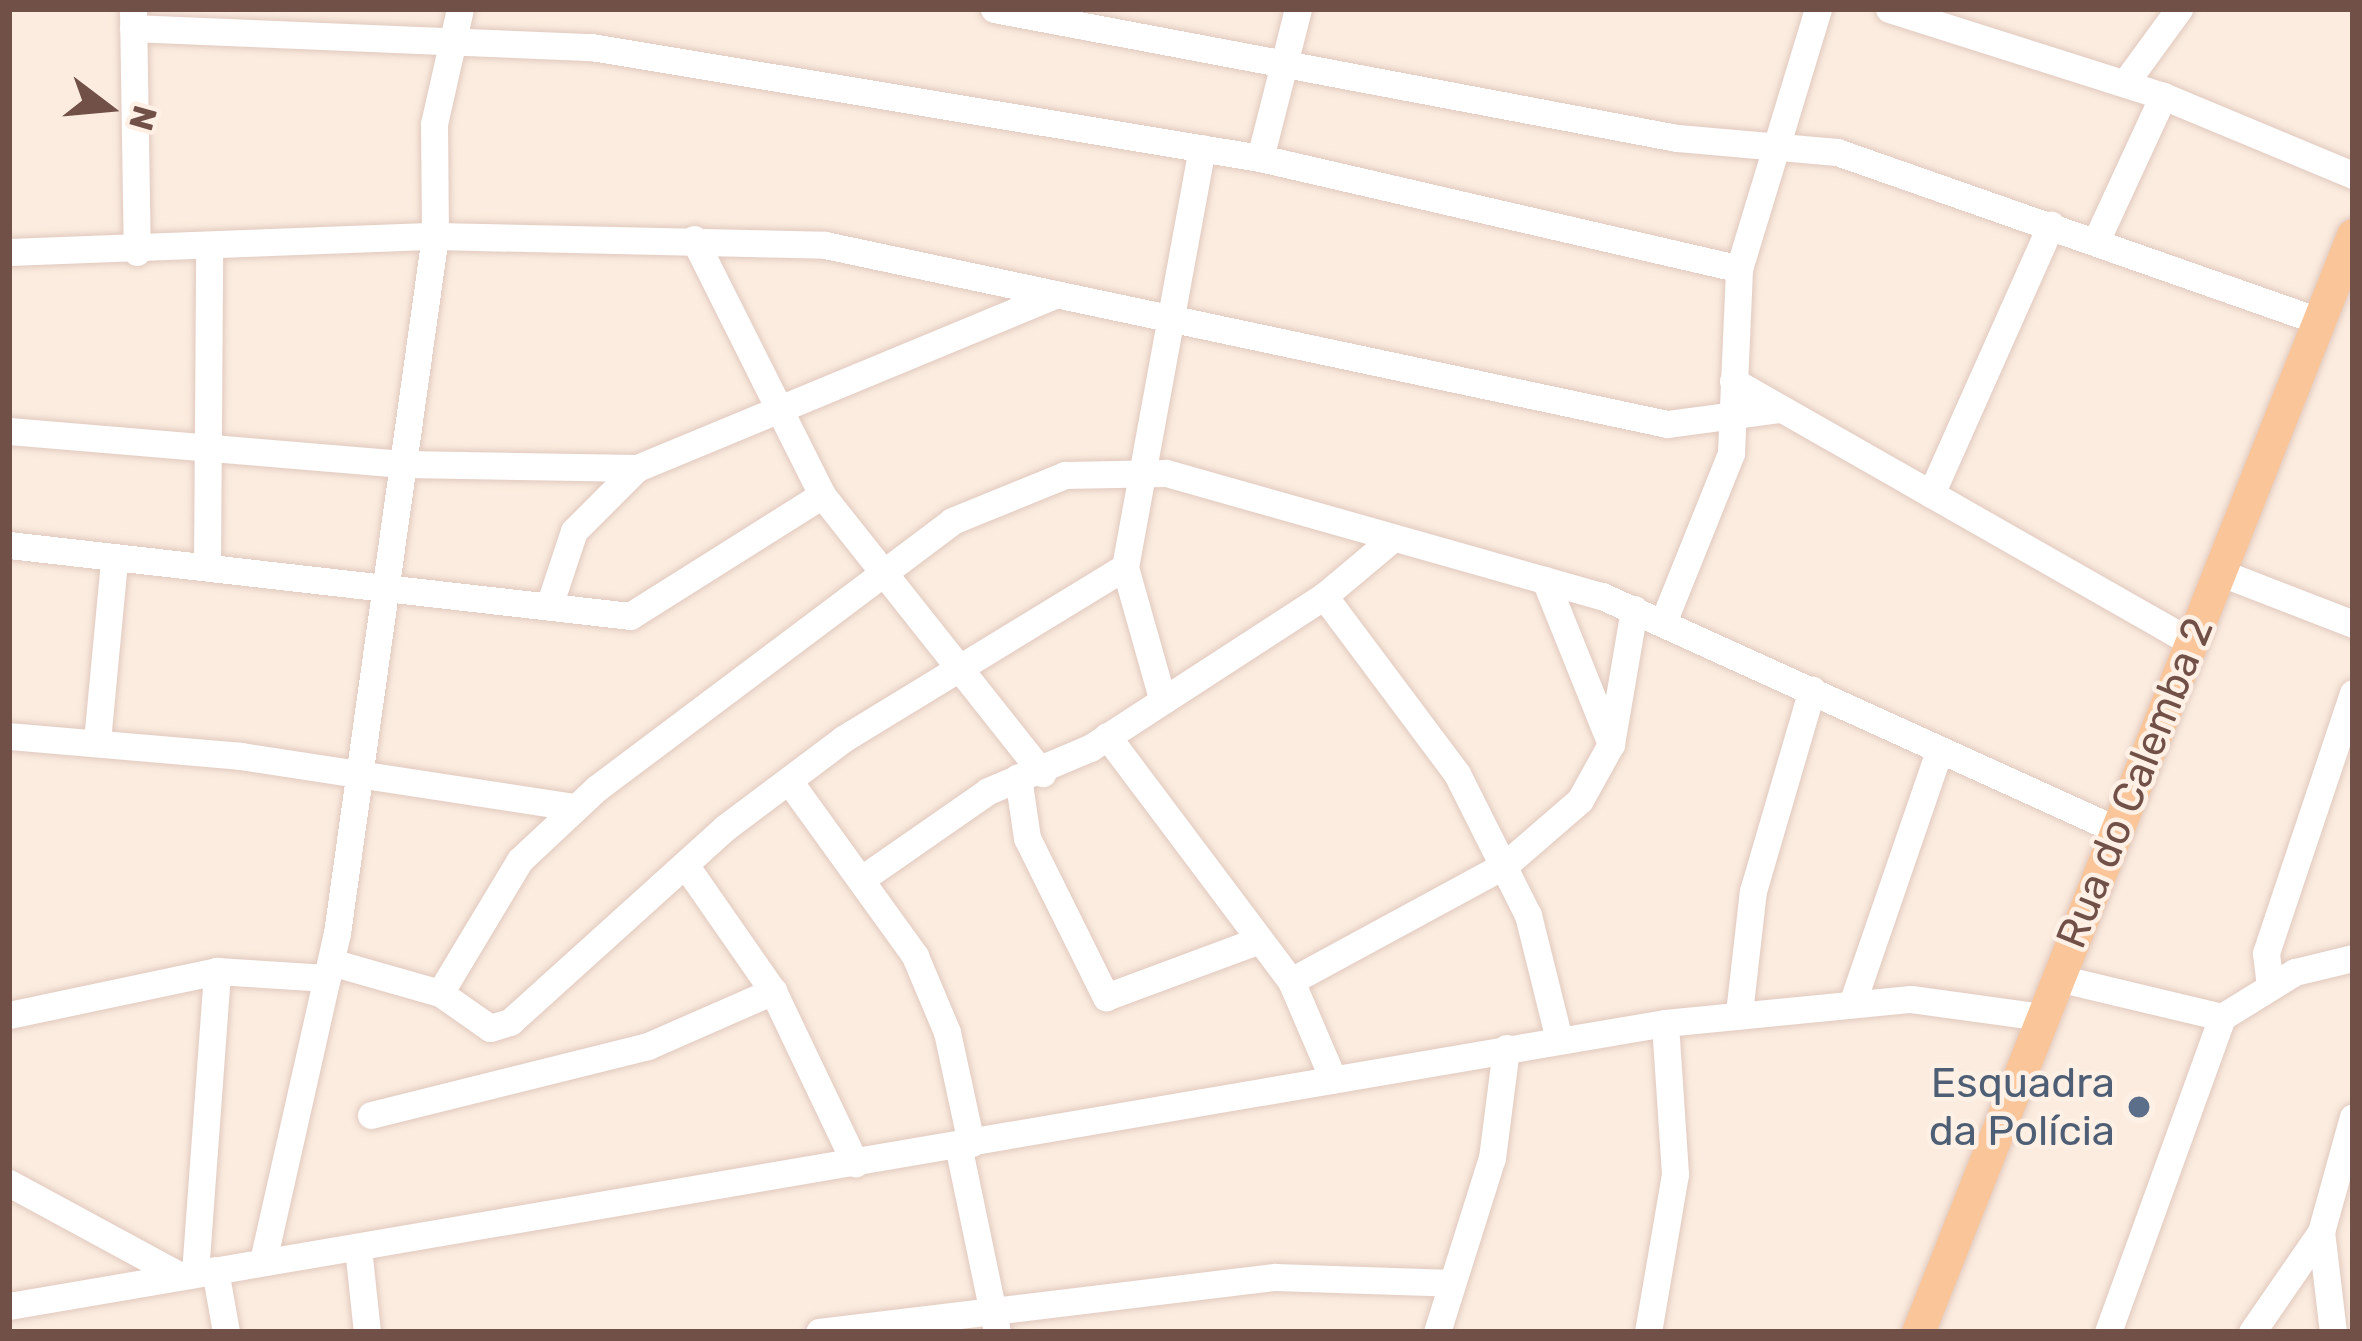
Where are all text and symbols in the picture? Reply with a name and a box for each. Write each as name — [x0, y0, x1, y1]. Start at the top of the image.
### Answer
north arrow — [48, 48, 168, 168]
text: N — [121, 101, 165, 135]
street label: Rua do Calemba 2 — [2046, 611, 2224, 955]
place label: Esquadra da Polícia — [1929, 1058, 2115, 1156]
marker: Esquadra da Polícia — [2126, 1094, 2152, 1120]

